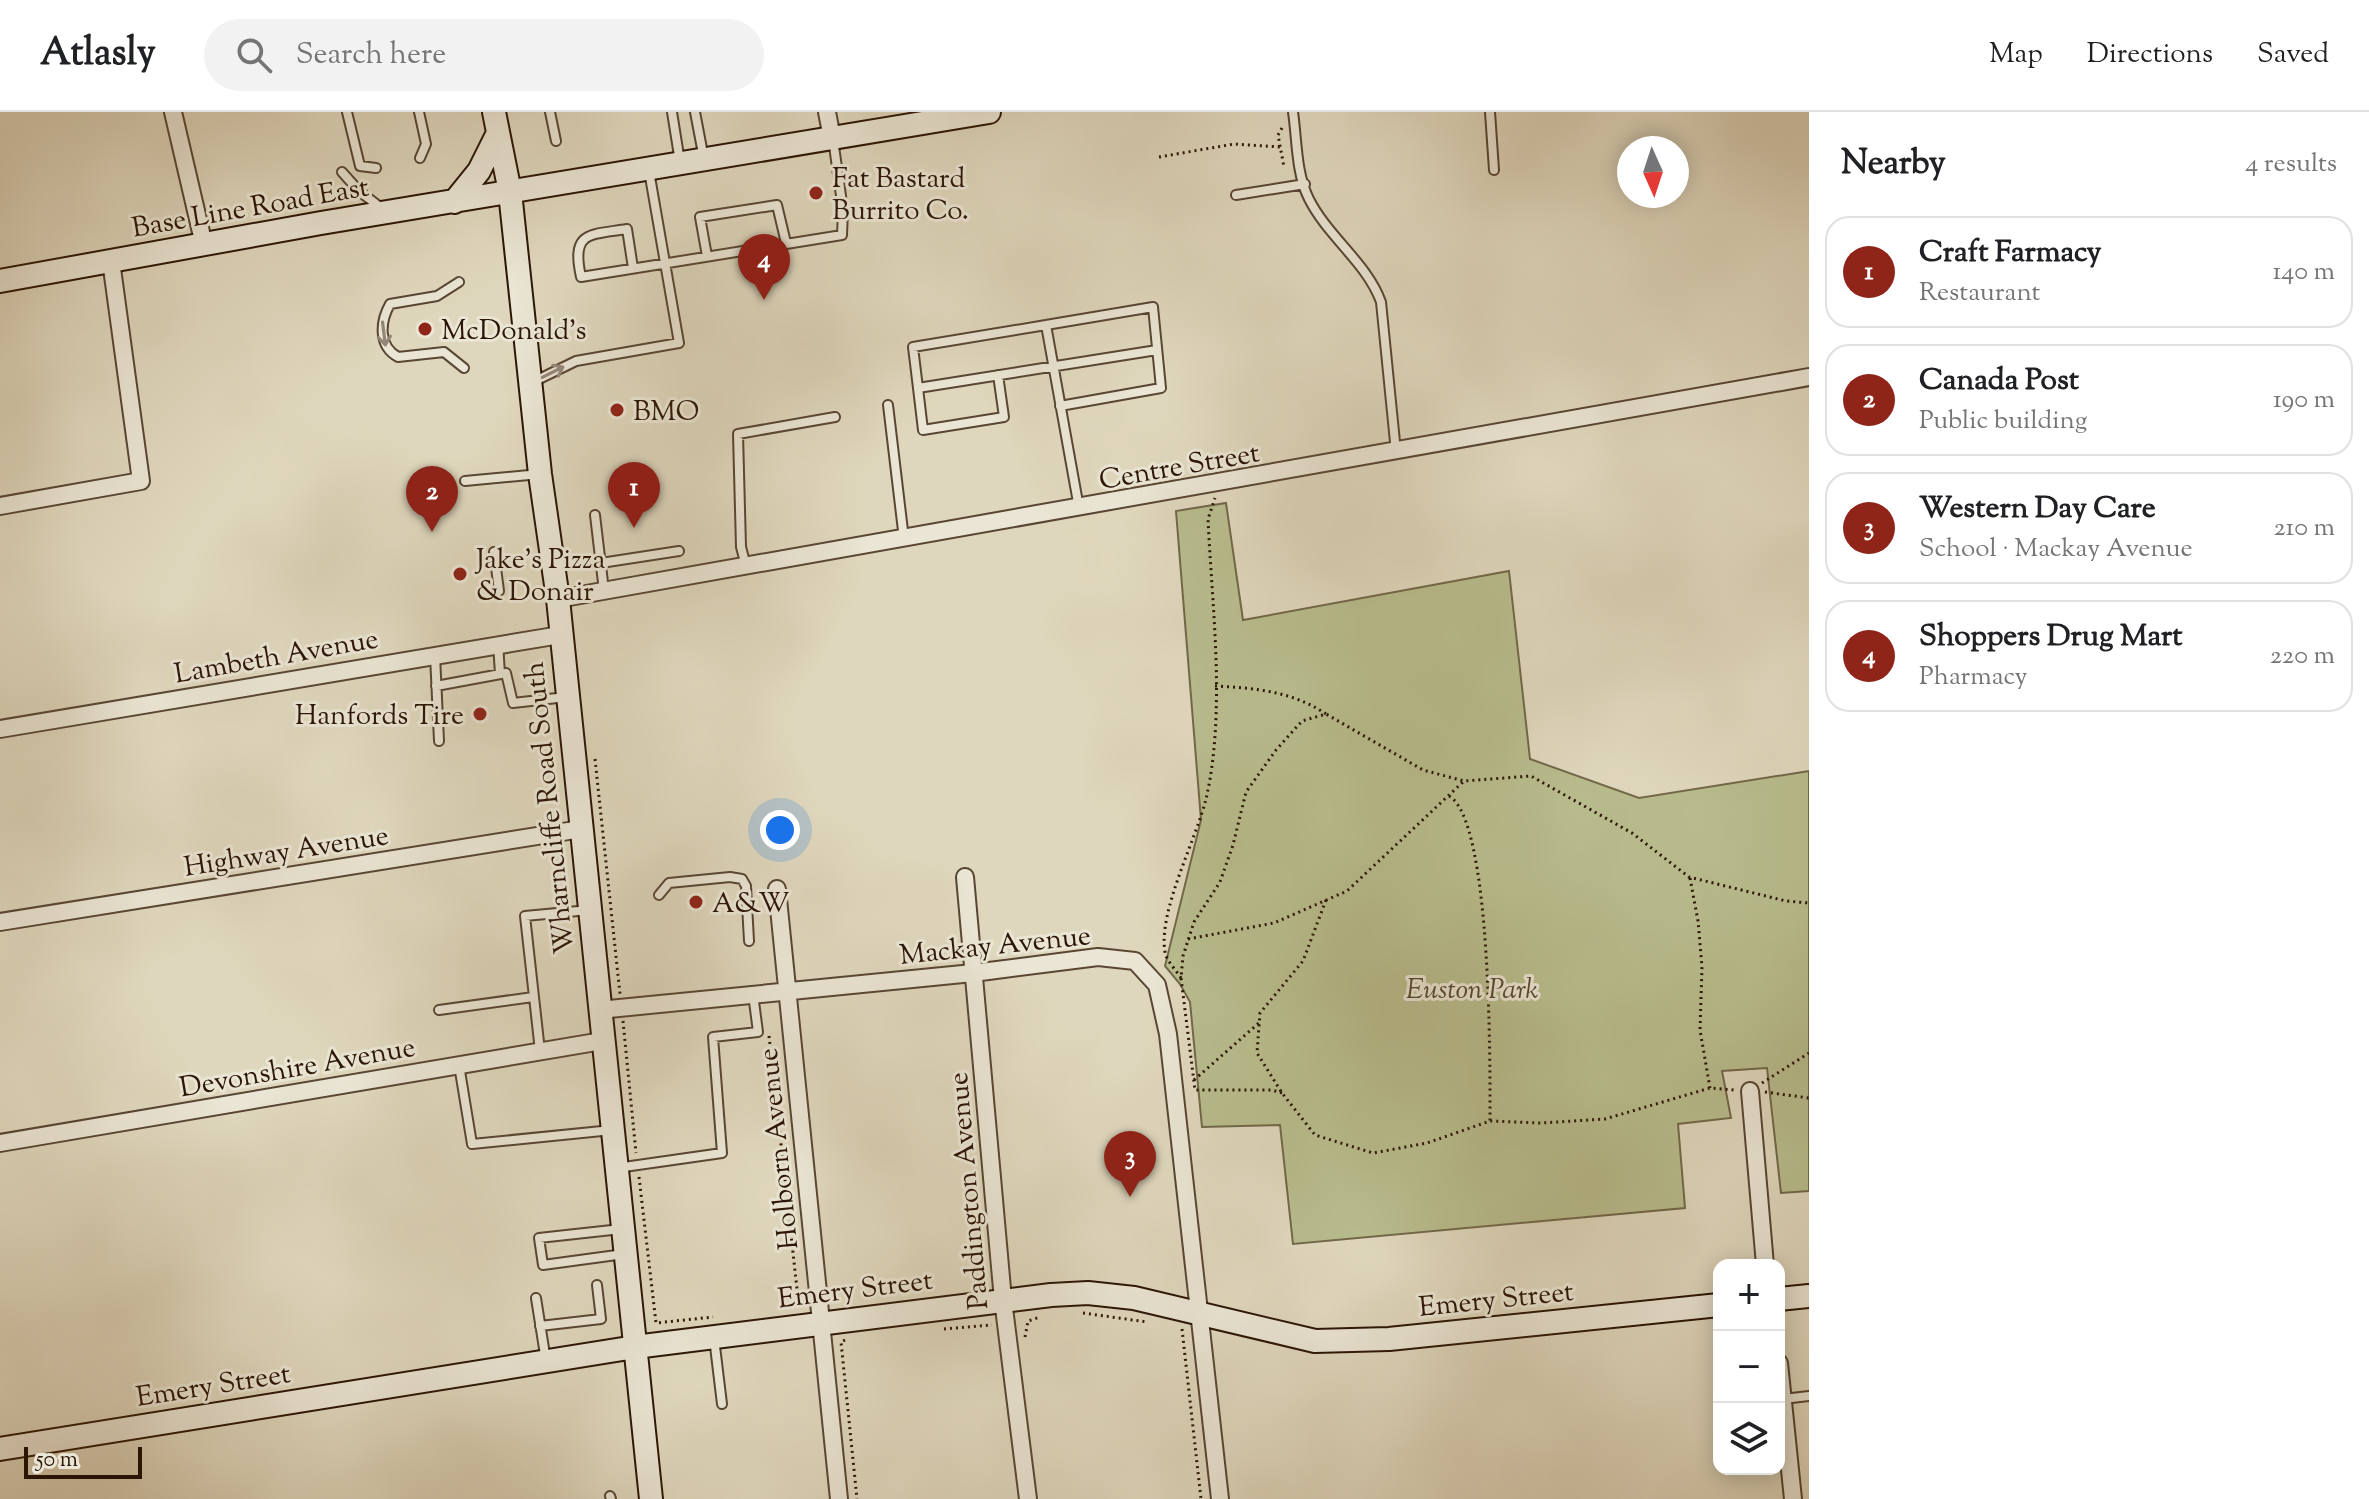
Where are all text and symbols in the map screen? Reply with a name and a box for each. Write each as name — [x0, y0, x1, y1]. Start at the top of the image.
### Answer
search box — [204, 19, 764, 91]
text: Atlasly — [40, 28, 156, 82]
icon: search — [232, 33, 276, 77]
text: Search here — [296, 34, 446, 77]
text: Map — [1989, 35, 2043, 75]
text: Directions — [2087, 35, 2213, 75]
text: Saved — [2257, 35, 2329, 75]
north arrow — [1617, 136, 1689, 208]
text: Nearby — [1841, 140, 1946, 189]
text: 4 results — [2245, 146, 2337, 183]
place label: Fat Bastard Burrito Co. — [832, 160, 969, 232]
street label: Base Line Road East — [129, 168, 373, 249]
marker: Fat Bastard Burrito Co. — [807, 184, 825, 202]
text: Craft Farmacy — [1919, 232, 2102, 275]
pin: 4 — [738, 234, 790, 300]
text: 1 — [1865, 254, 1873, 291]
text: 140 m — [2272, 254, 2335, 291]
text: Restaurant — [1919, 275, 2040, 312]
place label: McDonald's — [441, 312, 587, 352]
one-way arrow — [377, 320, 392, 347]
marker: McDonald's — [416, 320, 434, 338]
text: Canada Post — [1919, 360, 2079, 403]
one-way arrow — [541, 364, 565, 379]
text: 2 — [1863, 382, 1875, 419]
text: 190 m — [2273, 382, 2335, 419]
place label: BMO — [633, 393, 699, 433]
marker: BMO — [608, 401, 626, 419]
text: Public building — [1919, 403, 2087, 440]
street label: Centre Street — [1096, 434, 1263, 502]
pin: 1 — [608, 462, 660, 528]
pin: 2 — [406, 466, 458, 532]
text: Western Day Care — [1919, 488, 2156, 531]
text: 3 — [1864, 510, 1874, 547]
text: 210 m — [2273, 510, 2335, 547]
text: School · Mackay Avenue — [1919, 531, 2193, 568]
place label: Jake's Pizza & Donair — [474, 541, 605, 613]
marker: Jake's Pizza & Donair — [451, 565, 469, 583]
text: Shoppers Drug Mart — [1919, 616, 2183, 659]
street label: Lambeth Avenue — [171, 620, 382, 696]
text: 4 — [1862, 638, 1876, 675]
text: 220 m — [2270, 638, 2335, 675]
text: Pharmacy — [1919, 659, 2027, 696]
street label: Wharncliffe Road South — [516, 660, 586, 956]
place label: Hanfords Tire — [295, 697, 464, 737]
marker: Hanfords Tire — [471, 705, 489, 723]
your location — [760, 810, 800, 850]
street label: Highway Avenue — [181, 817, 392, 889]
place label: A&W — [712, 885, 789, 925]
marker: A&W — [687, 893, 705, 911]
street label: Mackay Avenue — [898, 917, 1093, 977]
park label: Euston Park — [1406, 971, 1538, 1011]
street label: Devonshire Avenue — [176, 1029, 419, 1109]
street label: Holborn Avenue — [750, 1046, 810, 1251]
street label: Paddington Avenue — [940, 1070, 1000, 1311]
pin: 3 — [1104, 1131, 1156, 1197]
map controls — [1713, 1259, 1785, 1475]
button: + — [1713, 1259, 1785, 1331]
street label: Emery Street — [776, 1262, 935, 1320]
street label: Emery Street — [1417, 1273, 1576, 1329]
button: − — [1713, 1331, 1785, 1403]
street label: Emery Street — [134, 1355, 294, 1419]
button: layers — [1713, 1403, 1785, 1475]
scale bar — [24, 1443, 142, 1479]
text: 50 m — [36, 1445, 78, 1477]

